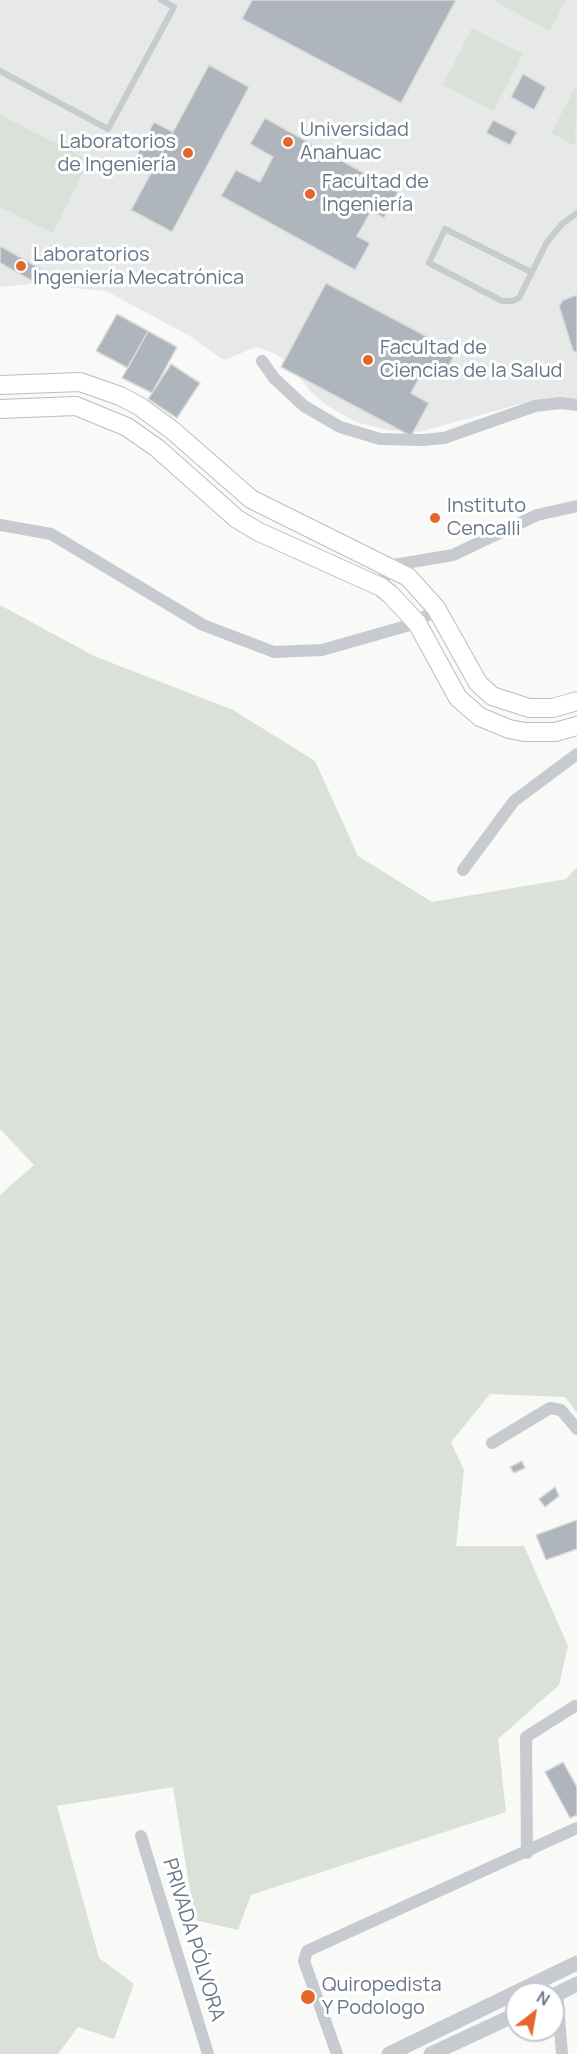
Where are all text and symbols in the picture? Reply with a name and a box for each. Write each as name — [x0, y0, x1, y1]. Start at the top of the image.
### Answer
place label: Universidad Anahuac — [300, 118, 409, 165]
place label: Laboratorios de Ingeniería — [57, 130, 176, 177]
marker: Universidad Anahuac — [281, 135, 295, 149]
marker: Laboratorios de Ingeniería — [181, 146, 195, 160]
place label: Facultad de Ingeniería — [322, 170, 429, 217]
marker: Facultad de Ingeniería — [303, 187, 317, 201]
place label: Laboratorios Ingeniería Mecatrónica — [33, 243, 244, 290]
marker: Laboratorios Ingeniería Mecatrónica — [14, 259, 28, 273]
place label: Facultad de Ciencias de la Salud — [380, 336, 562, 383]
marker: Facultad de Ciencias de la Salud — [361, 353, 375, 367]
place label: Instituto Cencalli — [447, 494, 526, 541]
marker: Instituto Cencalli — [428, 511, 442, 525]
street label: PRIVADA PÓLVORA — [157, 1856, 229, 2024]
place label: Quiropedista Y Podologo — [322, 1973, 442, 2020]
north arrow — [505, 1982, 565, 2042]
text: N — [533, 1986, 554, 2011]
marker: Quiropedista Y Podologo — [299, 1988, 317, 2006]

